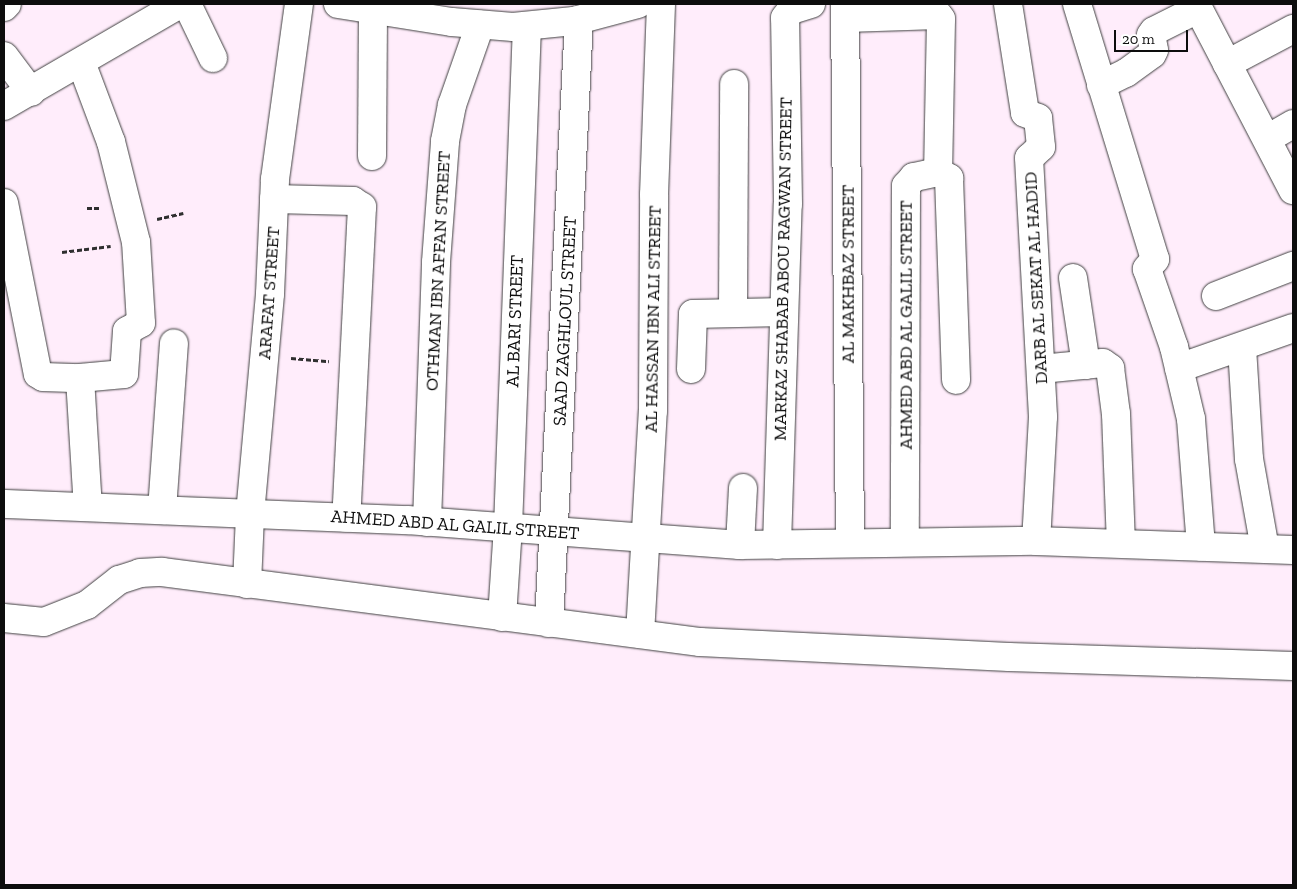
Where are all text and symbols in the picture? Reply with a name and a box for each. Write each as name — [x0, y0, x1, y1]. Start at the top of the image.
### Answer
scale bar — [1117, 20, 1191, 52]
text: 20 m — [1122, 30, 1155, 48]
street label: MARKAZ SHABAB ABOU RAGWAN STREET — [769, 97, 797, 441]
street label: OTHMAN IBN AFFAN STREET — [421, 150, 455, 392]
street label: DARB AL SEKAT AL HADID — [1020, 170, 1052, 386]
street label: AL MAKHBAZ STREET — [837, 184, 859, 364]
street label: AHMED ABD AL GALIL STREET — [895, 200, 917, 450]
street label: AL HASSAN IBN ALI STREET — [640, 205, 666, 433]
street label: SAAD ZAGHLOUL STREET — [549, 215, 581, 427]
street label: ARAFAT STREET — [254, 226, 284, 360]
street label: AL BARI STREET — [502, 254, 528, 388]
street label: AHMED ABD AL GALIL STREET — [329, 505, 581, 545]

